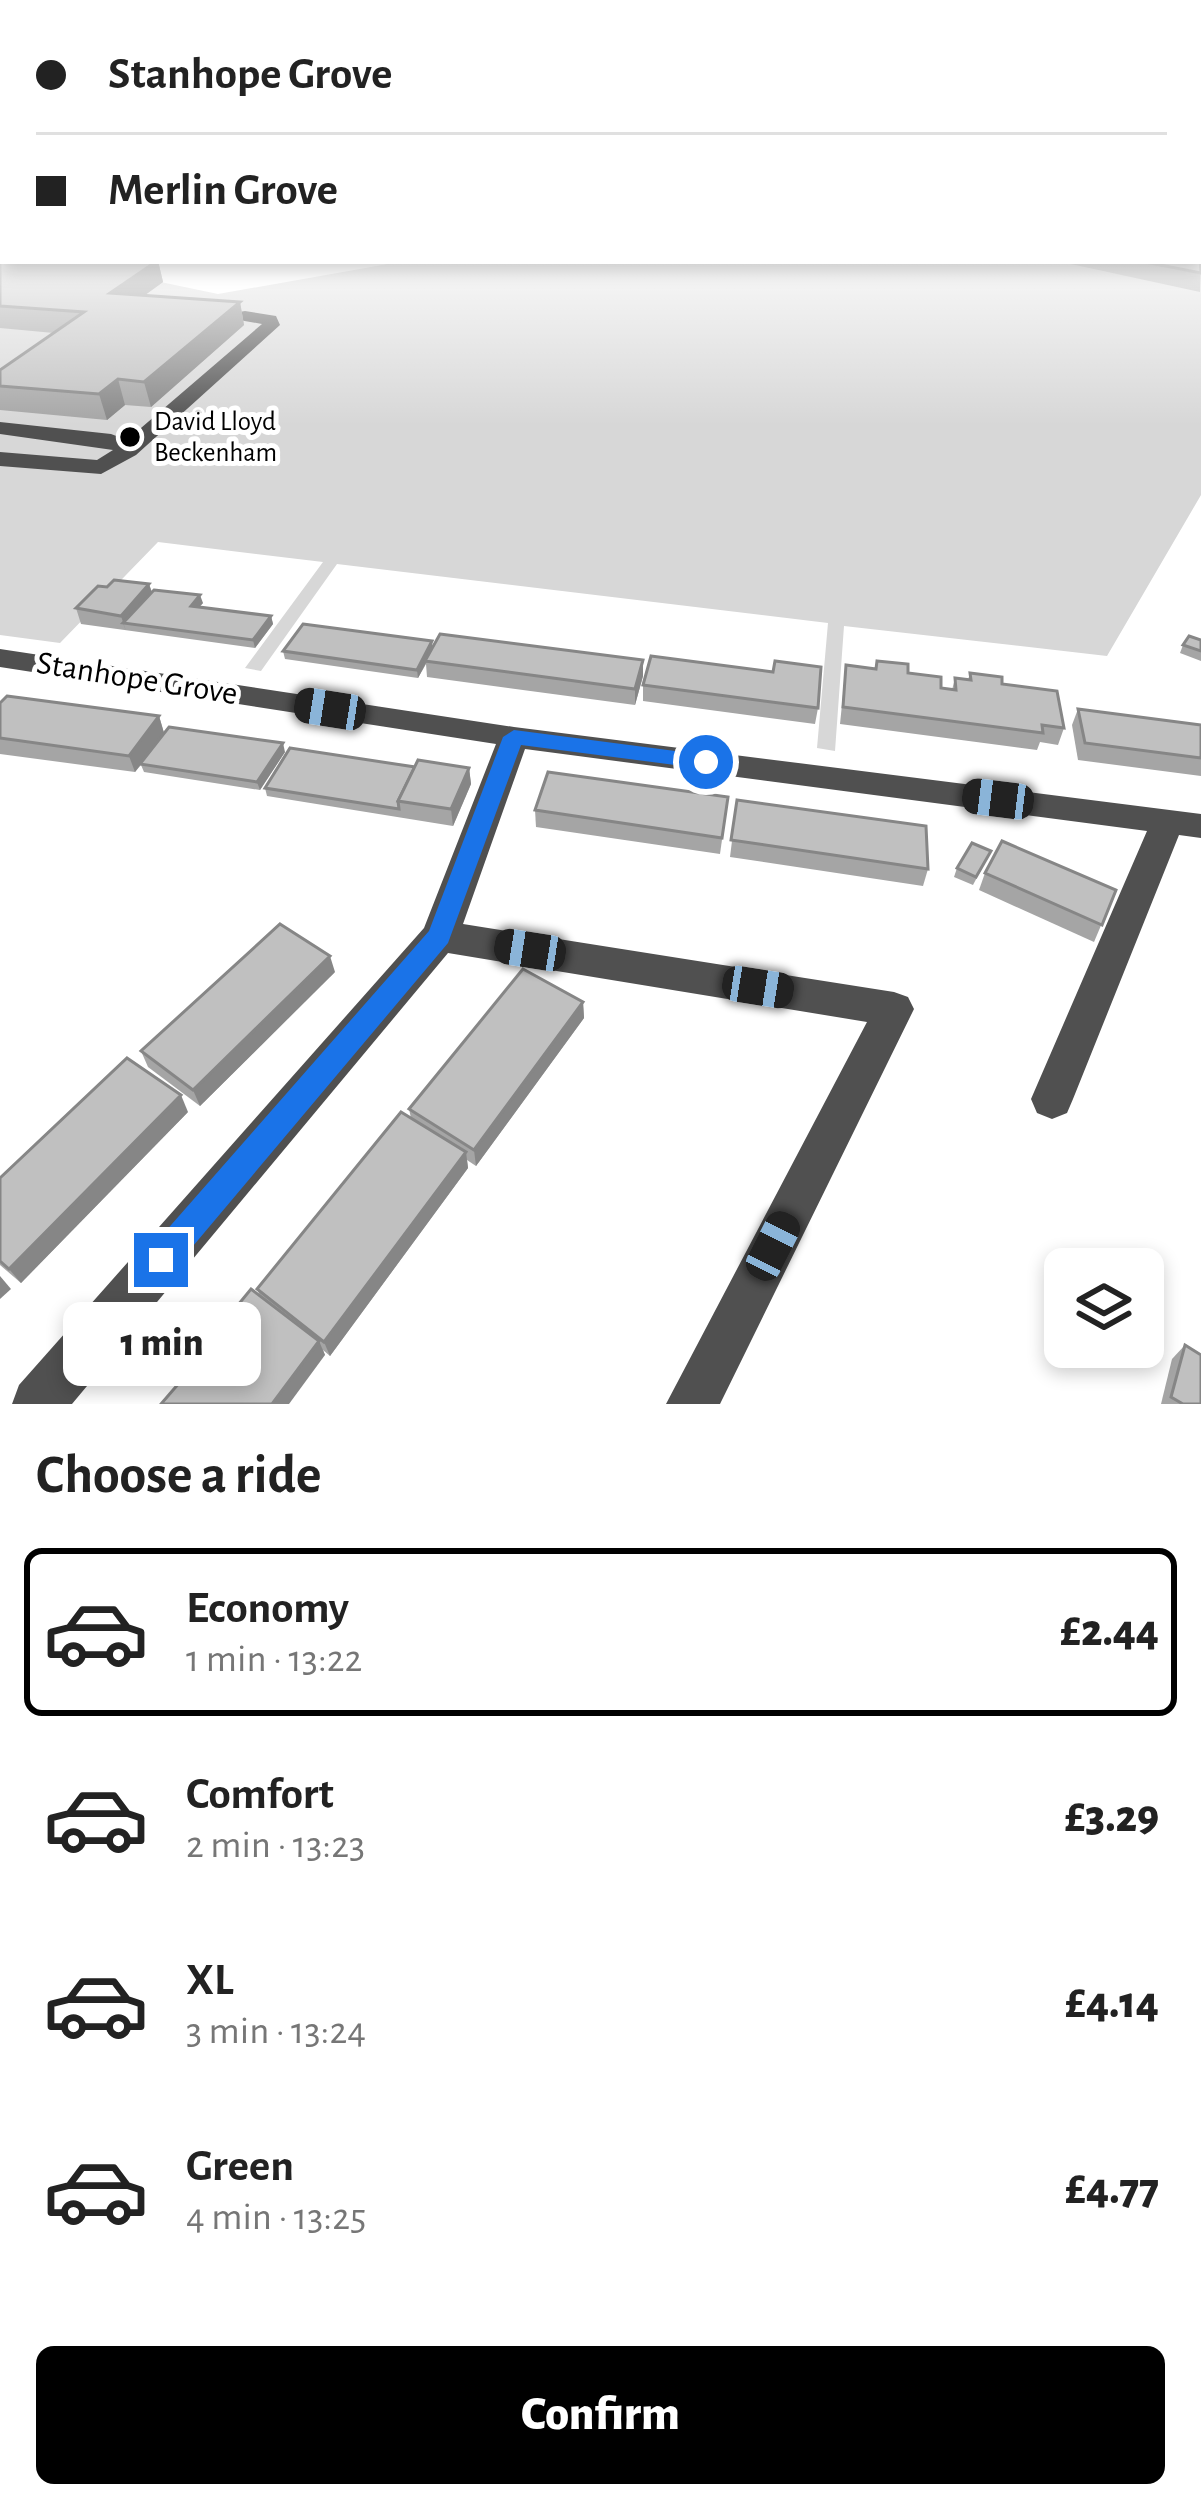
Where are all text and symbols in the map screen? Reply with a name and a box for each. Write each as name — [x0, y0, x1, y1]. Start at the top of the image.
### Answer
text: Stanhope Grove — [108, 52, 392, 97]
text: Merlin Grove — [108, 168, 338, 213]
place label: David Lloyd Beckenham — [154, 408, 277, 466]
marker: David Lloyd Beckenham — [117, 424, 143, 450]
street label: Stanhope Grove — [34, 647, 240, 711]
car — [292, 686, 368, 732]
route start — [679, 735, 733, 789]
car — [960, 777, 1036, 821]
car — [492, 927, 568, 973]
car — [720, 964, 796, 1010]
car — [741, 1206, 805, 1286]
route end — [134, 1233, 188, 1287]
map controls — [1044, 1248, 1164, 1368]
button: layers — [1044, 1248, 1164, 1368]
callout: 1 min — [62, 1302, 260, 1386]
text: 1 min — [120, 1324, 204, 1363]
text: Choose a ride — [36, 1449, 322, 1503]
icon: car — [42, 1578, 150, 1686]
text: Economy — [186, 1586, 349, 1631]
text: £2.44 — [1060, 1609, 1159, 1654]
text: 1 min · 13:22 — [186, 1640, 362, 1679]
icon: car — [42, 1764, 150, 1872]
text: Comfort — [186, 1772, 334, 1817]
text: £3.29 — [1065, 1795, 1159, 1840]
text: 2 min · 13:23 — [186, 1826, 365, 1865]
icon: car — [42, 1950, 150, 2058]
text: XL — [186, 1958, 234, 2003]
text: £4.14 — [1065, 1981, 1159, 2026]
text: 3 min · 13:24 — [186, 2012, 366, 2051]
icon: car — [42, 2136, 150, 2244]
text: Green — [186, 2144, 294, 2189]
text: £4.77 — [1065, 2167, 1159, 2212]
text: 4 min · 13:25 — [186, 2198, 366, 2237]
button: Confirm — [36, 2346, 1165, 2484]

